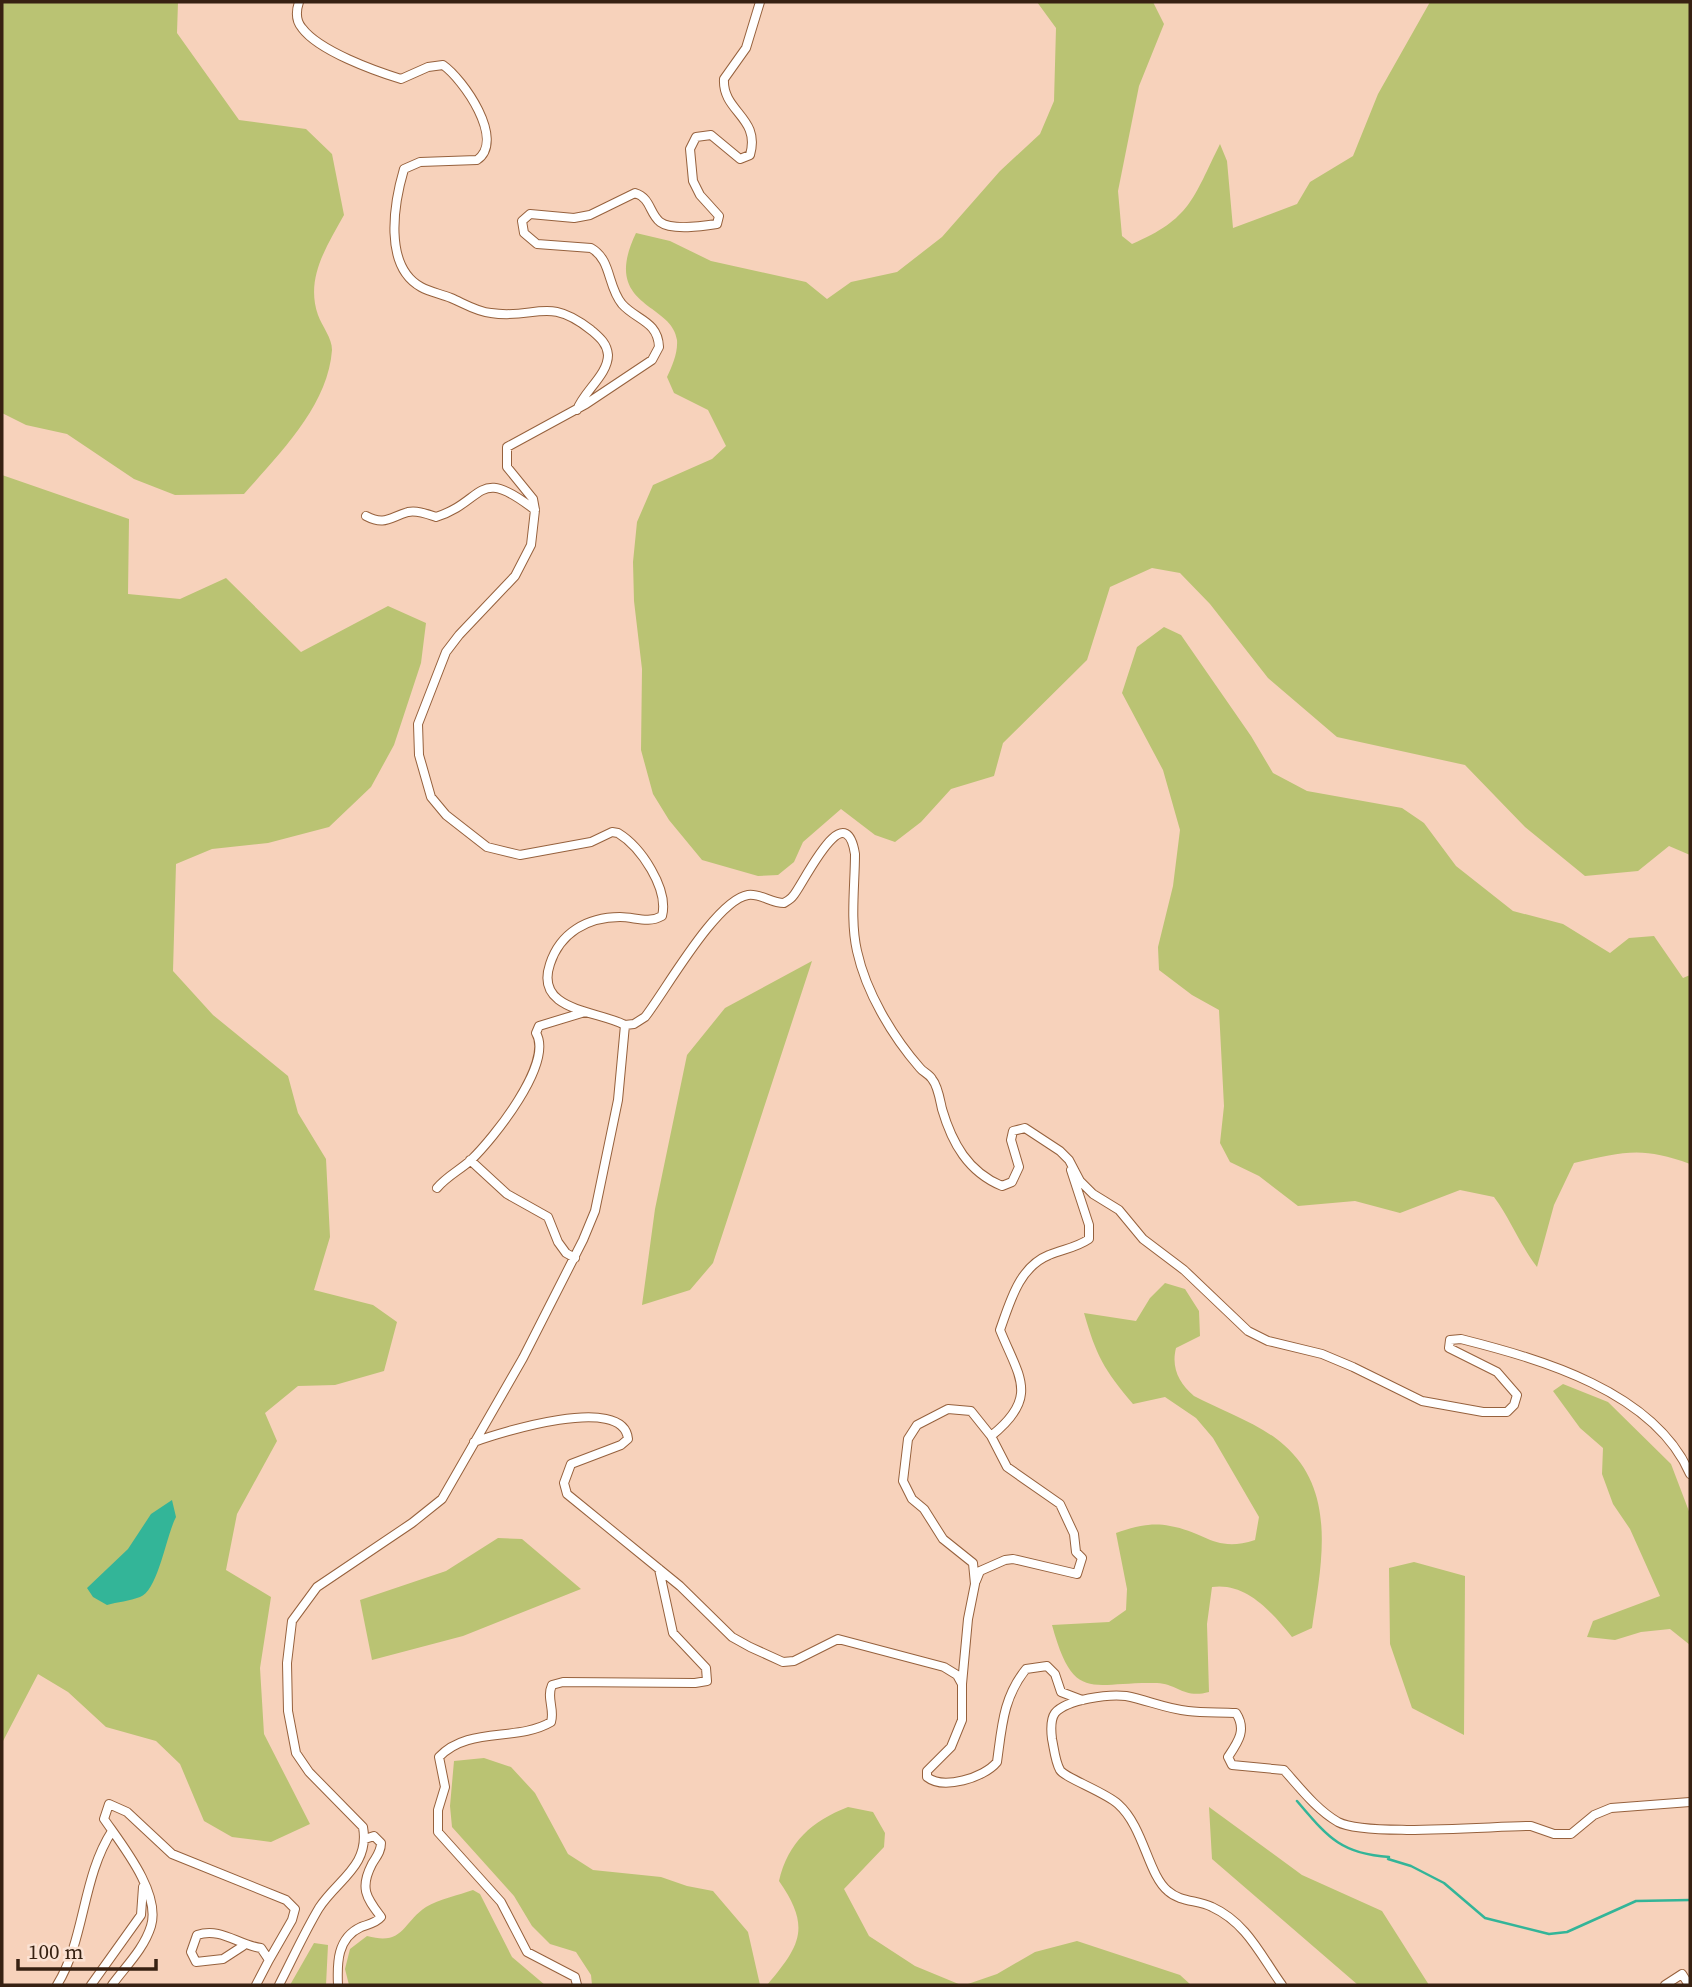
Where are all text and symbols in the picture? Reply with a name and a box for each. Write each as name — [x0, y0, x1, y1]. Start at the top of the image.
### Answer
scale bar — [18, 1927, 156, 1971]
text: 100 m — [28, 1937, 83, 1966]

